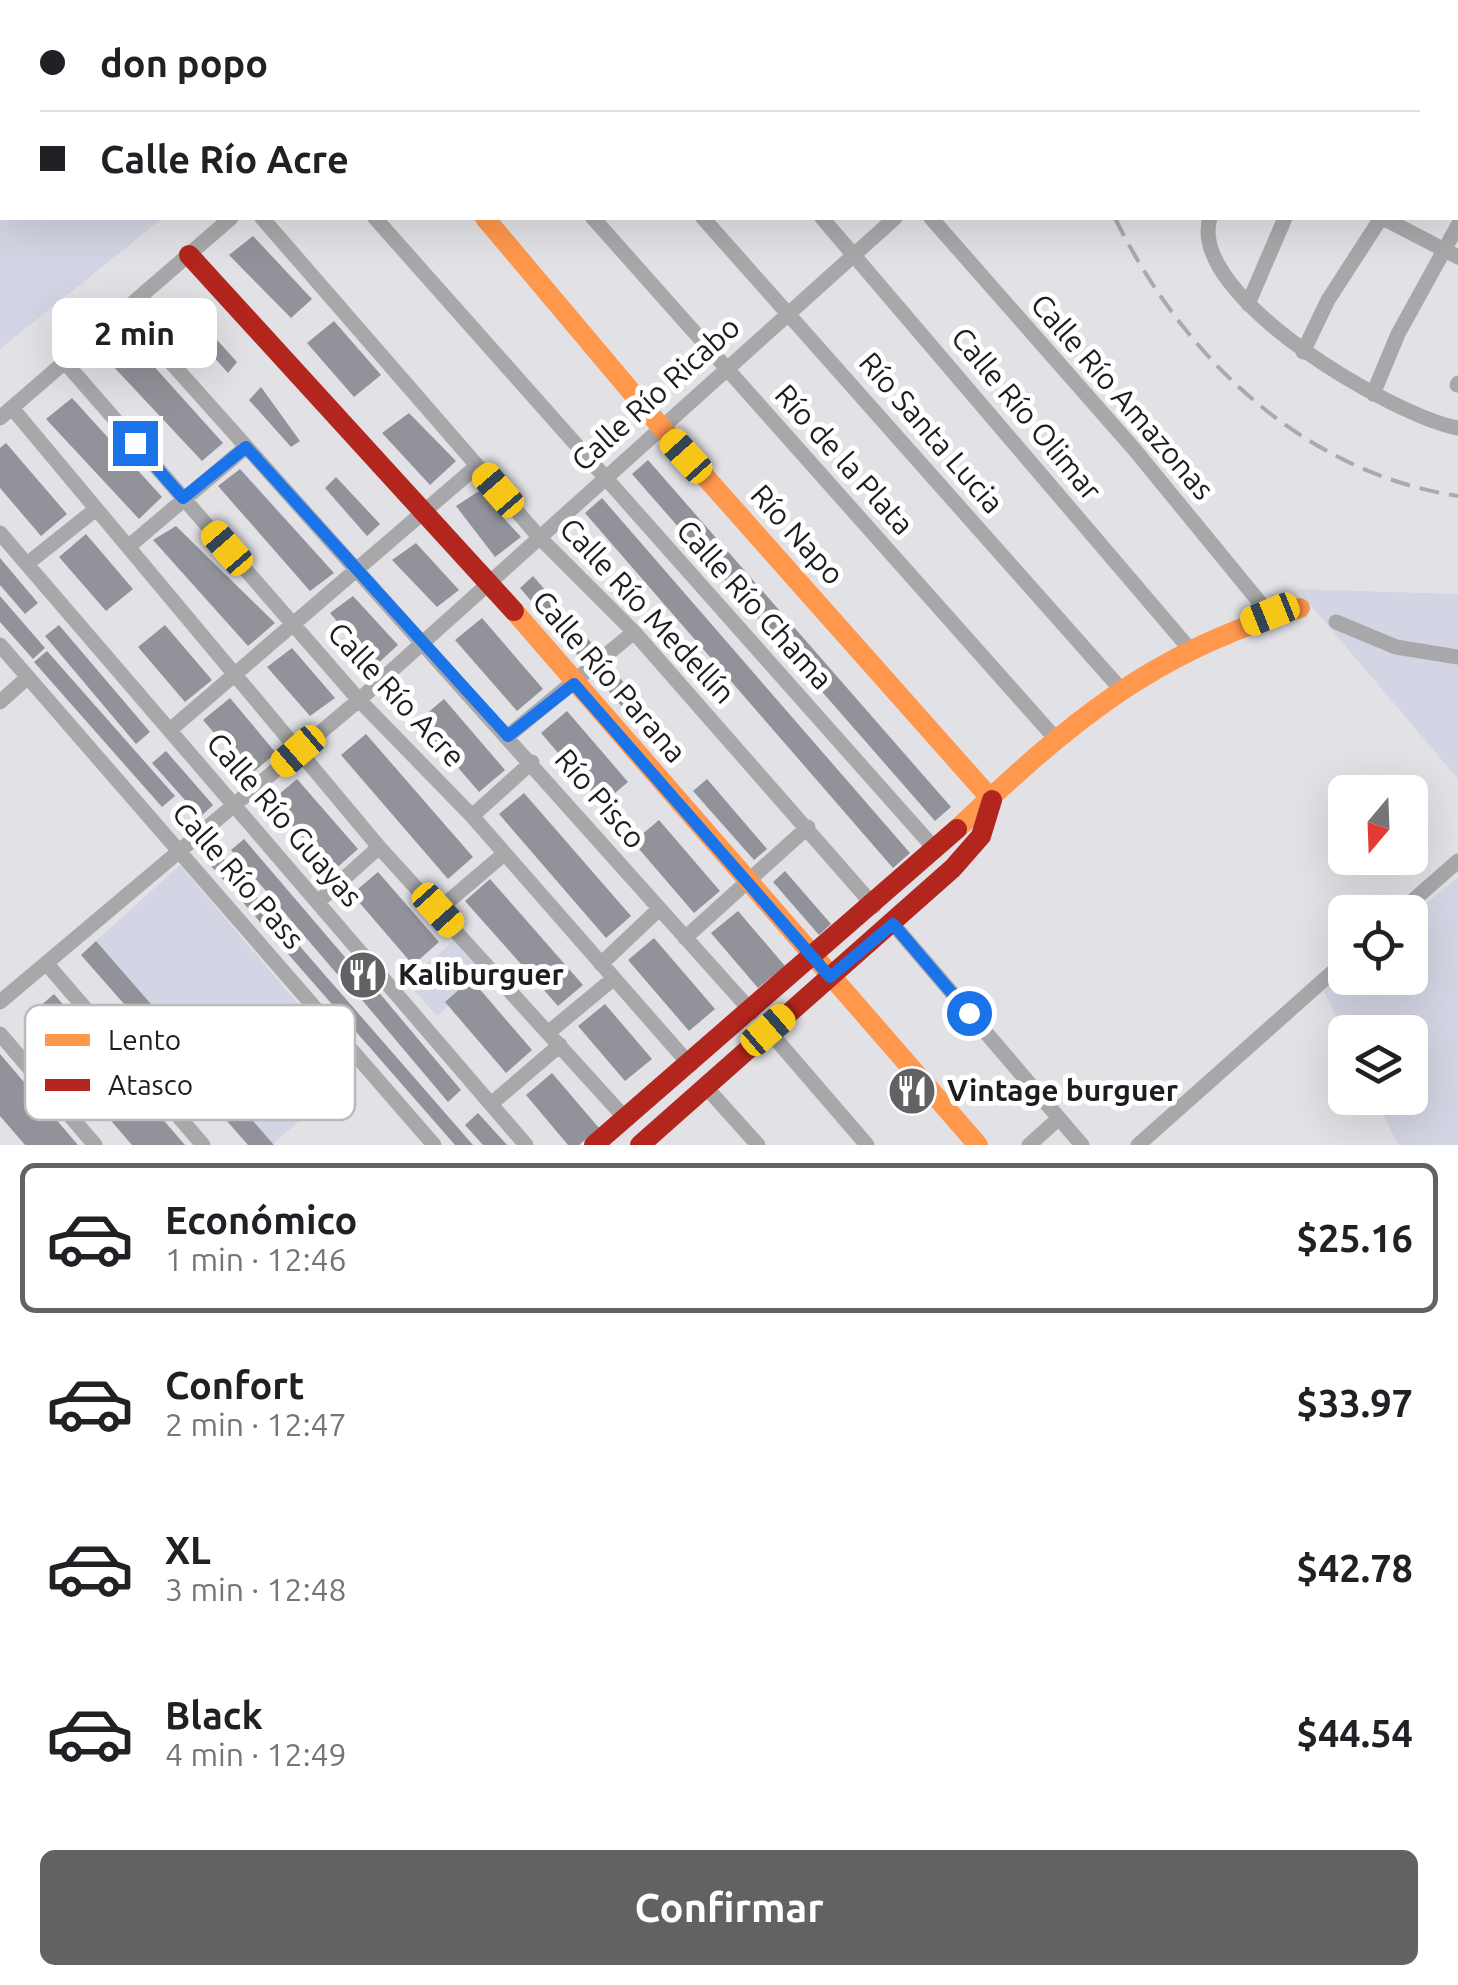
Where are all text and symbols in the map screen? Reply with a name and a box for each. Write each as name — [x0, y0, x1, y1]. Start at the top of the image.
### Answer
text: don popo — [100, 42, 268, 84]
text: Calle Río Acre — [100, 138, 349, 180]
street label: Calle Río Amazonas — [1024, 287, 1221, 506]
callout: 2 min — [52, 298, 218, 368]
street label: Calle Río Ricabo — [565, 309, 746, 477]
text: 2 min — [94, 315, 175, 351]
street label: Calle Río Olimar — [945, 320, 1109, 507]
street label: Río Santa Lucia — [853, 345, 1011, 520]
street label: Río de la Plata — [769, 377, 921, 541]
route end — [113, 421, 158, 466]
car — [655, 424, 717, 488]
car — [467, 458, 529, 522]
street label: Río Napo — [744, 477, 851, 591]
street label: Calle Río Medellín — [553, 511, 742, 710]
street label: Calle Río Chama — [670, 513, 840, 696]
car — [196, 516, 258, 580]
street label: Calle Río Parana — [526, 584, 693, 769]
car — [1237, 589, 1303, 639]
street label: Calle Río Acre — [321, 615, 472, 773]
car — [266, 720, 330, 782]
street label: Calle Río Guayas — [200, 726, 369, 913]
street label: Río Pisco — [549, 742, 653, 855]
north arrow — [1328, 775, 1428, 875]
map controls — [1328, 775, 1428, 1115]
street label: Calle Río Pass — [166, 795, 311, 955]
car — [407, 878, 469, 942]
button: locate — [1328, 895, 1428, 995]
restaurant icon: Kaliburguer — [337, 949, 389, 1001]
place label: Kaliburguer — [398, 957, 565, 991]
route start — [947, 991, 992, 1036]
car — [736, 999, 800, 1061]
legend — [25, 1005, 355, 1120]
button: layers — [1328, 1015, 1428, 1115]
text: Lento — [108, 1024, 181, 1055]
restaurant icon: Vintage burguer — [886, 1065, 938, 1117]
text: Atasco — [108, 1069, 193, 1100]
place label: Vintage burguer — [947, 1073, 1179, 1107]
icon: car — [45, 1193, 135, 1283]
text: Económico — [165, 1199, 357, 1241]
text: $25.16 — [1296, 1217, 1413, 1259]
text: 1 min · 12:46 — [165, 1241, 347, 1277]
icon: car — [45, 1358, 135, 1448]
text: Confort — [165, 1364, 304, 1406]
text: $33.97 — [1296, 1382, 1413, 1424]
text: 2 min · 12:47 — [165, 1406, 347, 1442]
icon: car — [45, 1523, 135, 1613]
text: XL — [165, 1529, 211, 1571]
text: $42.78 — [1296, 1547, 1413, 1589]
text: 3 min · 12:48 — [165, 1571, 347, 1607]
icon: car — [45, 1688, 135, 1778]
text: Black — [165, 1694, 263, 1736]
text: $44.54 — [1296, 1712, 1413, 1754]
text: 4 min · 12:49 — [165, 1736, 347, 1772]
button: Confirmar — [40, 1850, 1418, 1965]

